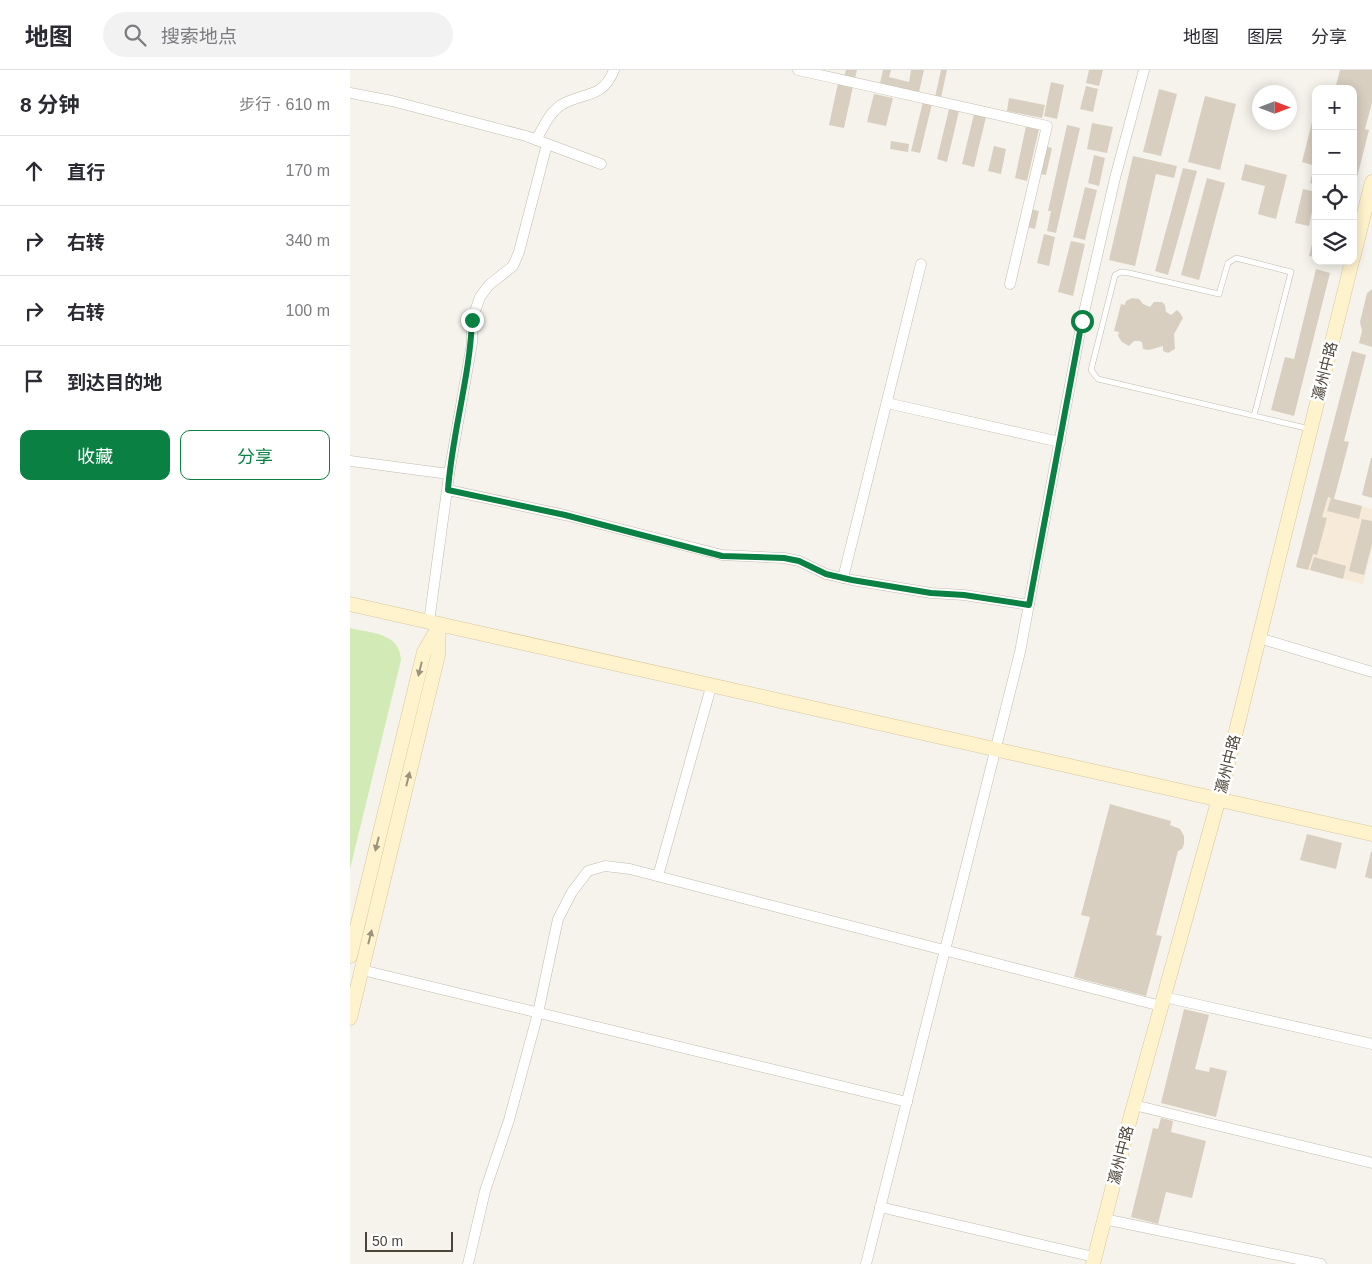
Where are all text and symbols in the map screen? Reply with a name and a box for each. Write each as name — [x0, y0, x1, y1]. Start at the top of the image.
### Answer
search box — [103, 12, 453, 57]
icon: search — [121, 21, 149, 49]
text: 地图 — [25, 23, 73, 50]
text: 搜索地点 — [161, 26, 237, 47]
text: 地图 — [1183, 27, 1219, 47]
text: 图层 — [1247, 27, 1283, 47]
text: 分享 — [1311, 27, 1347, 47]
north arrow — [1252, 85, 1297, 130]
map controls — [1312, 85, 1357, 265]
button: + — [1312, 85, 1357, 130]
text: 8 分钟 — [20, 93, 80, 116]
text: 步行 · 610 m — [239, 96, 330, 113]
button: − — [1312, 130, 1357, 175]
icon: ahead — [20, 157, 48, 185]
text: 直行 — [67, 162, 105, 183]
text: 170 m — [286, 162, 330, 179]
button: locate — [1312, 175, 1357, 220]
button: layers — [1312, 220, 1357, 265]
icon: right — [20, 227, 48, 255]
text: 右转 — [67, 232, 105, 253]
text: 340 m — [286, 232, 330, 249]
icon: right — [20, 297, 48, 325]
text: 右转 — [67, 302, 105, 323]
text: 100 m — [286, 302, 330, 319]
route end — [461, 309, 484, 332]
route start — [1071, 310, 1094, 333]
street label: 瀛州中路 — [1309, 340, 1340, 402]
icon: arrive — [20, 367, 48, 395]
text: 到达目的地 — [67, 372, 162, 393]
button: 收藏 — [20, 430, 170, 480]
button: 分享 — [180, 430, 330, 480]
one-way arrow — [416, 662, 424, 677]
street label: 瀛州中路 — [1212, 733, 1243, 795]
one-way arrow — [404, 772, 412, 787]
one-way arrow — [373, 837, 381, 852]
one-way arrow — [366, 930, 374, 945]
street label: 瀛州中路 — [1105, 1124, 1136, 1186]
scale bar — [365, 1229, 452, 1252]
text: 50 m — [372, 1233, 403, 1249]

